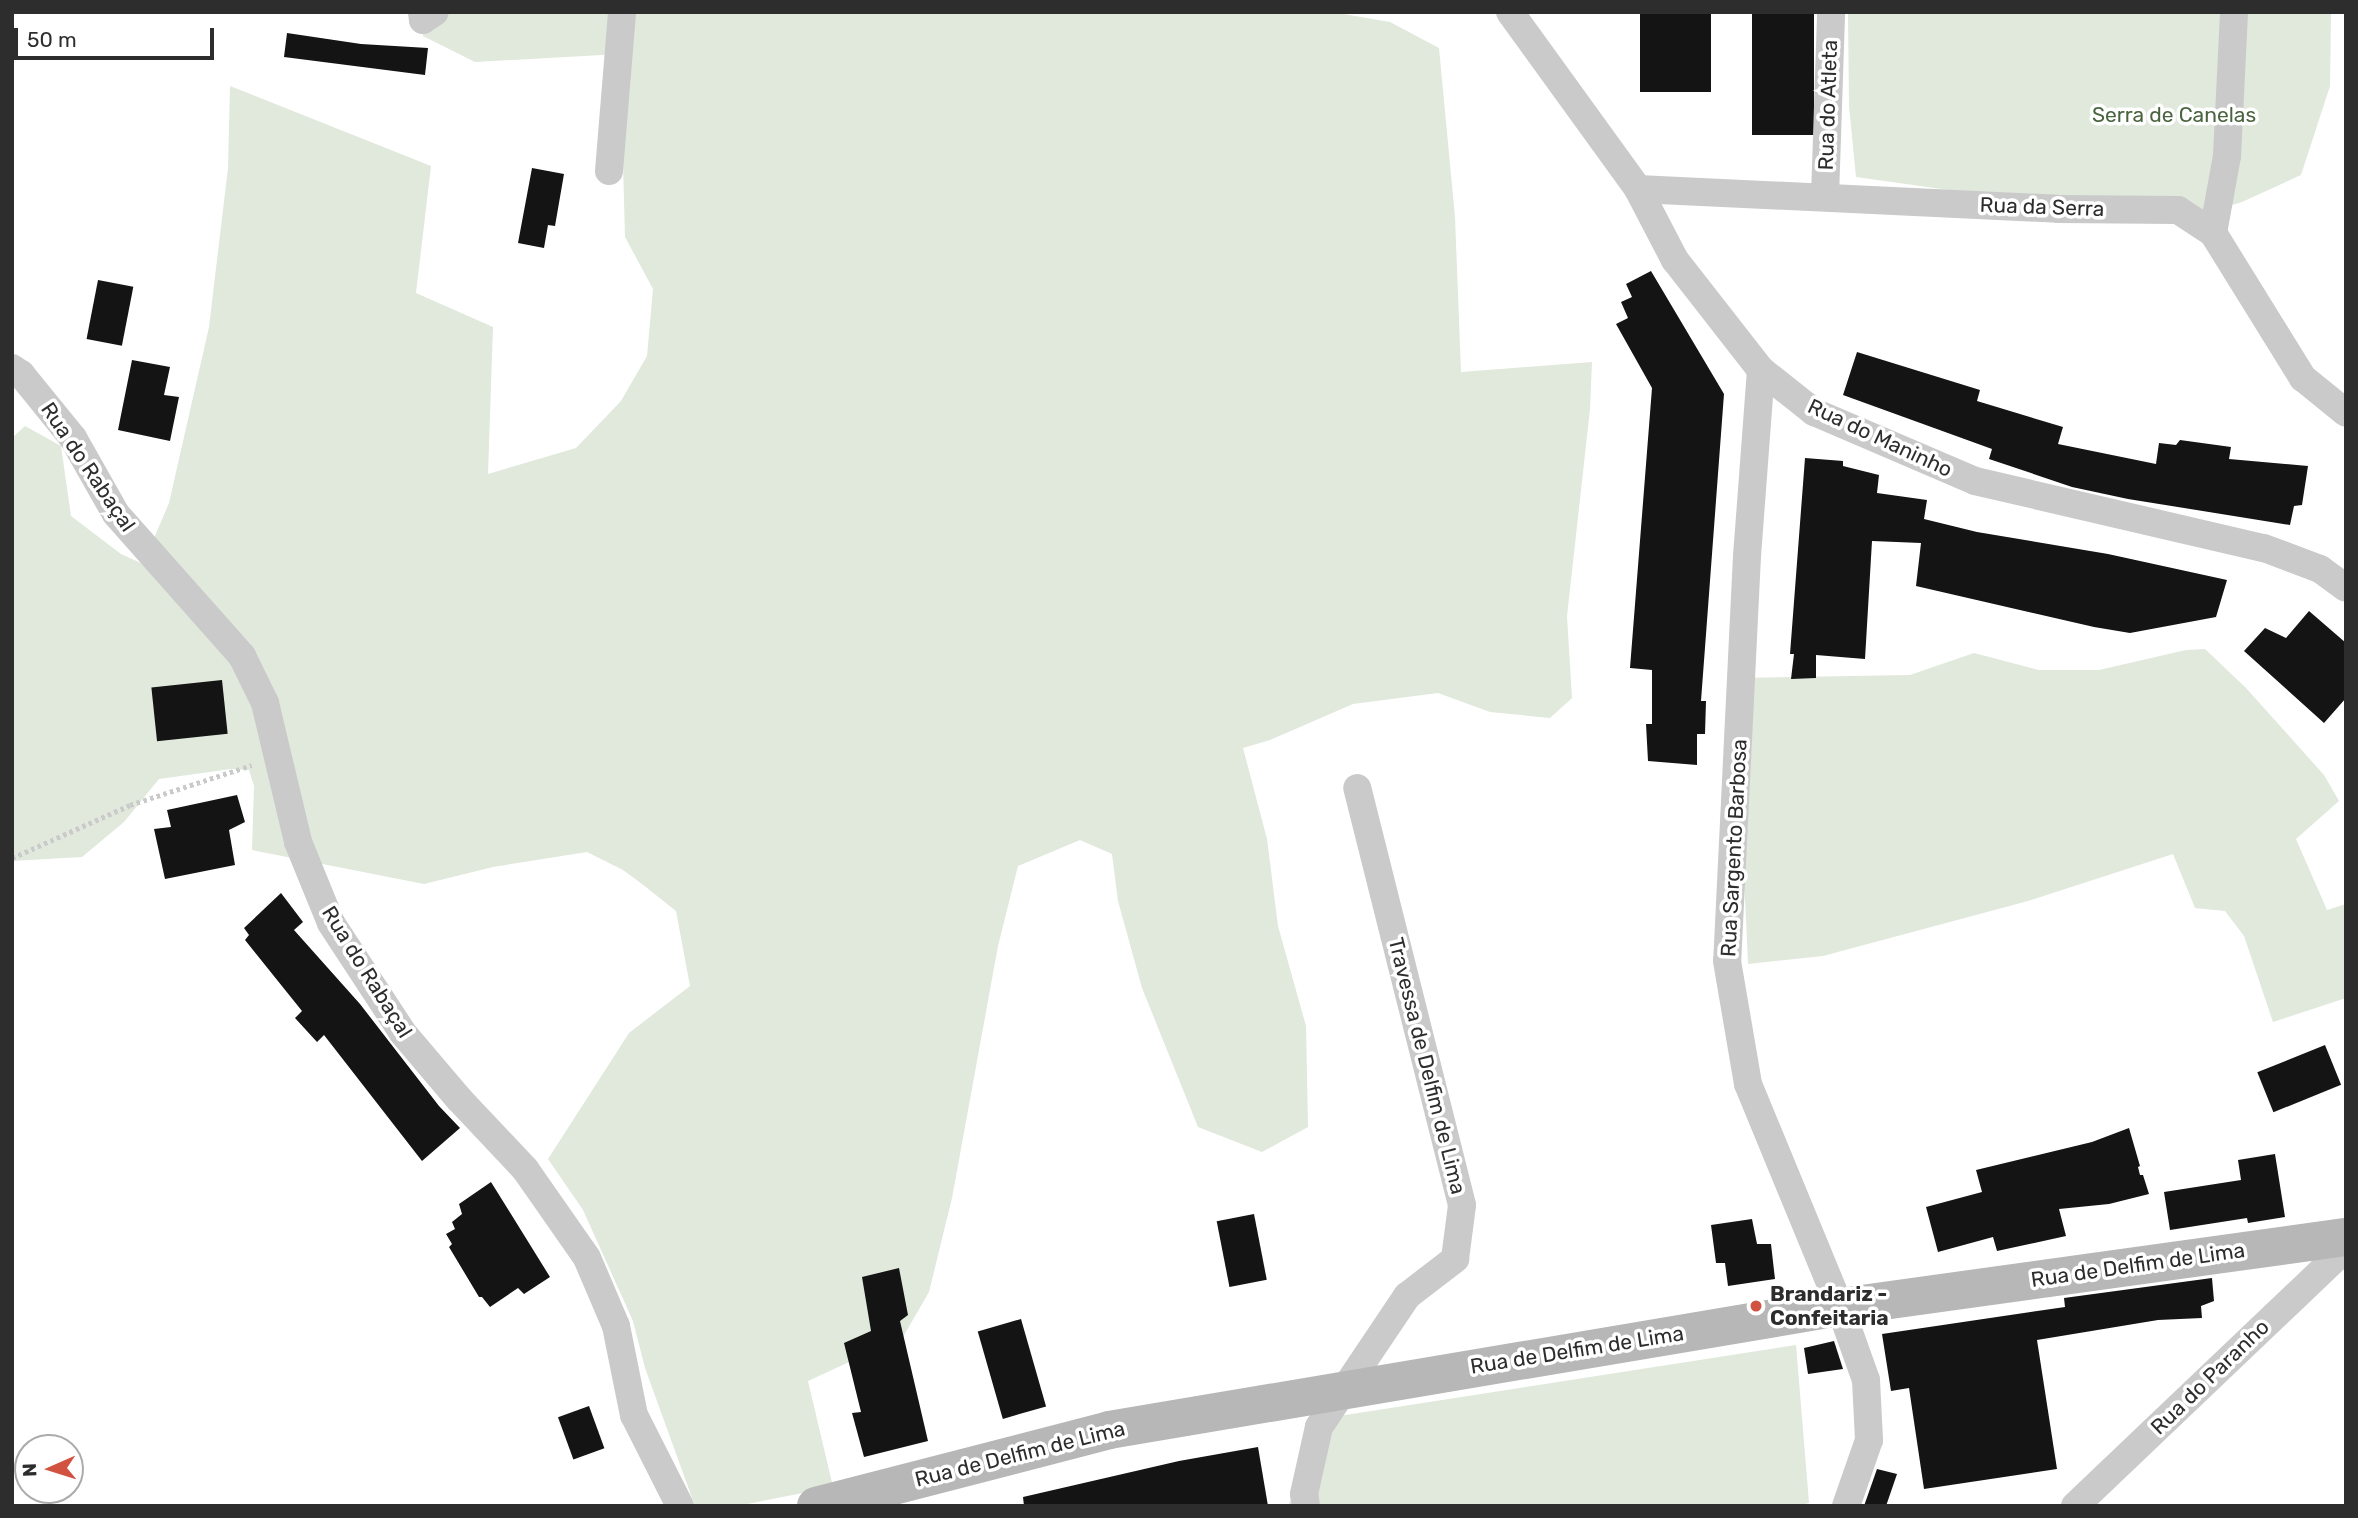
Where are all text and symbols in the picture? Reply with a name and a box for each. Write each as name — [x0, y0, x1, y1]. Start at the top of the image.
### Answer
scale bar — [18, 14, 217, 58]
text: 50 m — [27, 27, 77, 52]
street label: Rua do Atleta — [1813, 39, 1843, 171]
park label: Serra de Canelas — [2092, 102, 2256, 128]
street label: Rua da Serra — [1979, 192, 2105, 222]
street label: Rua do Maninho — [1804, 394, 1956, 482]
street label: Rua do Rabaçal — [35, 398, 141, 536]
street label: Rua Sargento Barbosa — [1716, 738, 1752, 958]
street label: Rua do Rabaçal — [316, 901, 418, 1043]
street label: Travessa de Delfim de Lima — [1383, 935, 1471, 1197]
street label: Rua de Delfim de Lima — [2029, 1238, 2247, 1292]
place label: Brandariz - Confeitaria — [1770, 1281, 1889, 1331]
marker: Brandariz - Confeitaria — [1748, 1298, 1764, 1314]
street label: Rua do Paranho — [2146, 1314, 2274, 1440]
street label: Rua de Delfim de Lima — [1468, 1321, 1686, 1379]
street label: Rua de Delfim de Lima — [912, 1416, 1128, 1492]
north arrow — [14, 1434, 84, 1504]
text: N — [18, 1463, 41, 1477]

